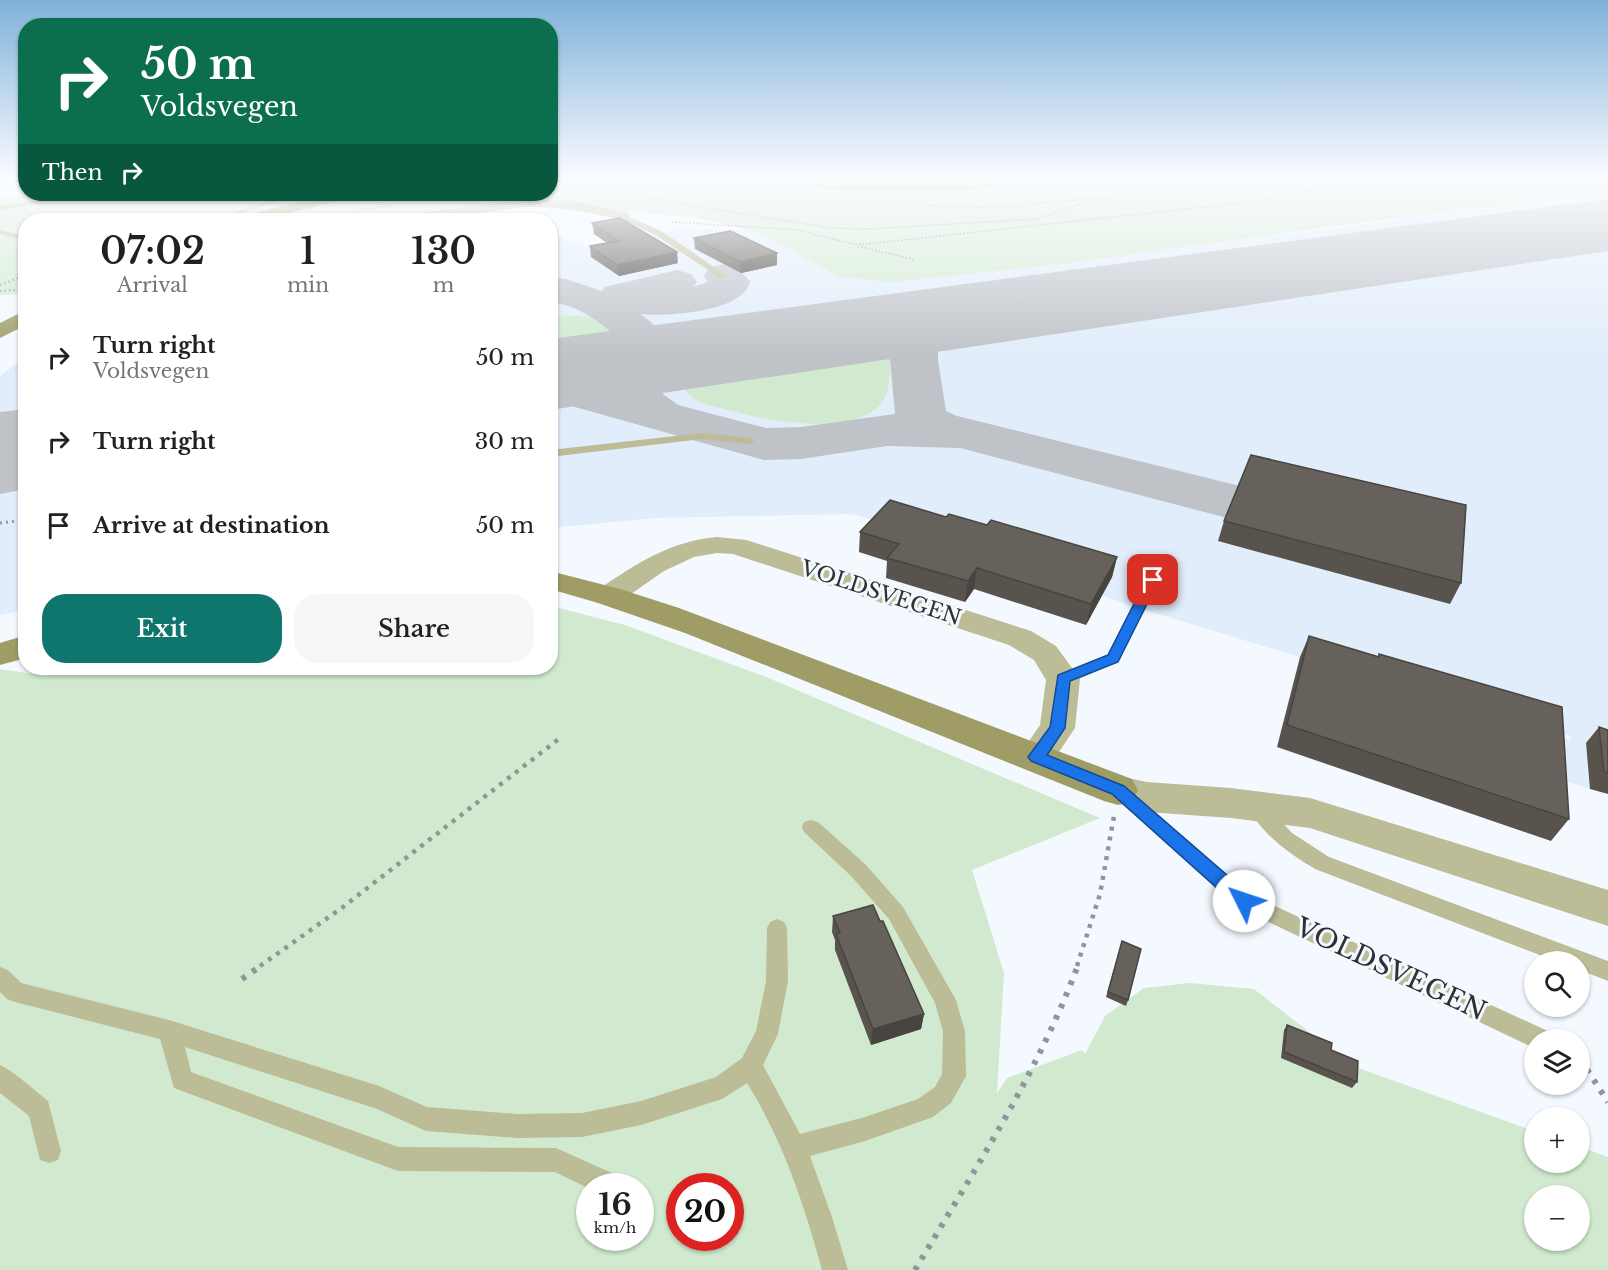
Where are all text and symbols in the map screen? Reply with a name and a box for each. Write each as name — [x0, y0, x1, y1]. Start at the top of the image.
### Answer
text: 50 m — [141, 38, 255, 90]
icon: right — [42, 42, 120, 120]
text: Voldsvegen — [141, 90, 298, 123]
icon: right — [115, 156, 148, 189]
text: Then — [42, 159, 103, 186]
text: 07:02 — [100, 229, 205, 274]
text: 1 — [300, 229, 316, 274]
text: 130 — [411, 229, 476, 274]
text: Arrival — [117, 273, 188, 297]
text: min — [287, 273, 329, 297]
text: m — [433, 273, 454, 297]
text: Turn right — [93, 332, 215, 359]
icon: right — [42, 341, 75, 374]
text: 50 m — [476, 344, 534, 371]
text: Voldsvegen — [93, 359, 209, 383]
icon: right — [42, 425, 75, 458]
text: Turn right — [93, 428, 215, 455]
text: 30 m — [475, 428, 534, 455]
icon: arrive — [42, 509, 75, 542]
text: Arrive at destination — [93, 512, 330, 539]
text: 50 m — [476, 512, 534, 539]
pin — [1127, 554, 1178, 605]
street label: VOLDSVEGEN — [797, 555, 964, 631]
icon: arrive — [1136, 563, 1169, 596]
button: Exit — [42, 594, 282, 663]
button: Share — [294, 594, 534, 663]
position arrow — [1212, 869, 1276, 933]
street label: VOLDSVEGEN — [1290, 910, 1491, 1027]
map controls — [1524, 951, 1590, 1251]
button: search — [1524, 951, 1590, 1017]
button: layers — [1524, 1029, 1590, 1095]
button: + — [1524, 1107, 1590, 1173]
speed limit sign: 20 — [666, 1173, 744, 1251]
button: − — [1524, 1185, 1590, 1251]
text: 16 — [598, 1186, 632, 1223]
text: km/h — [594, 1218, 636, 1237]

